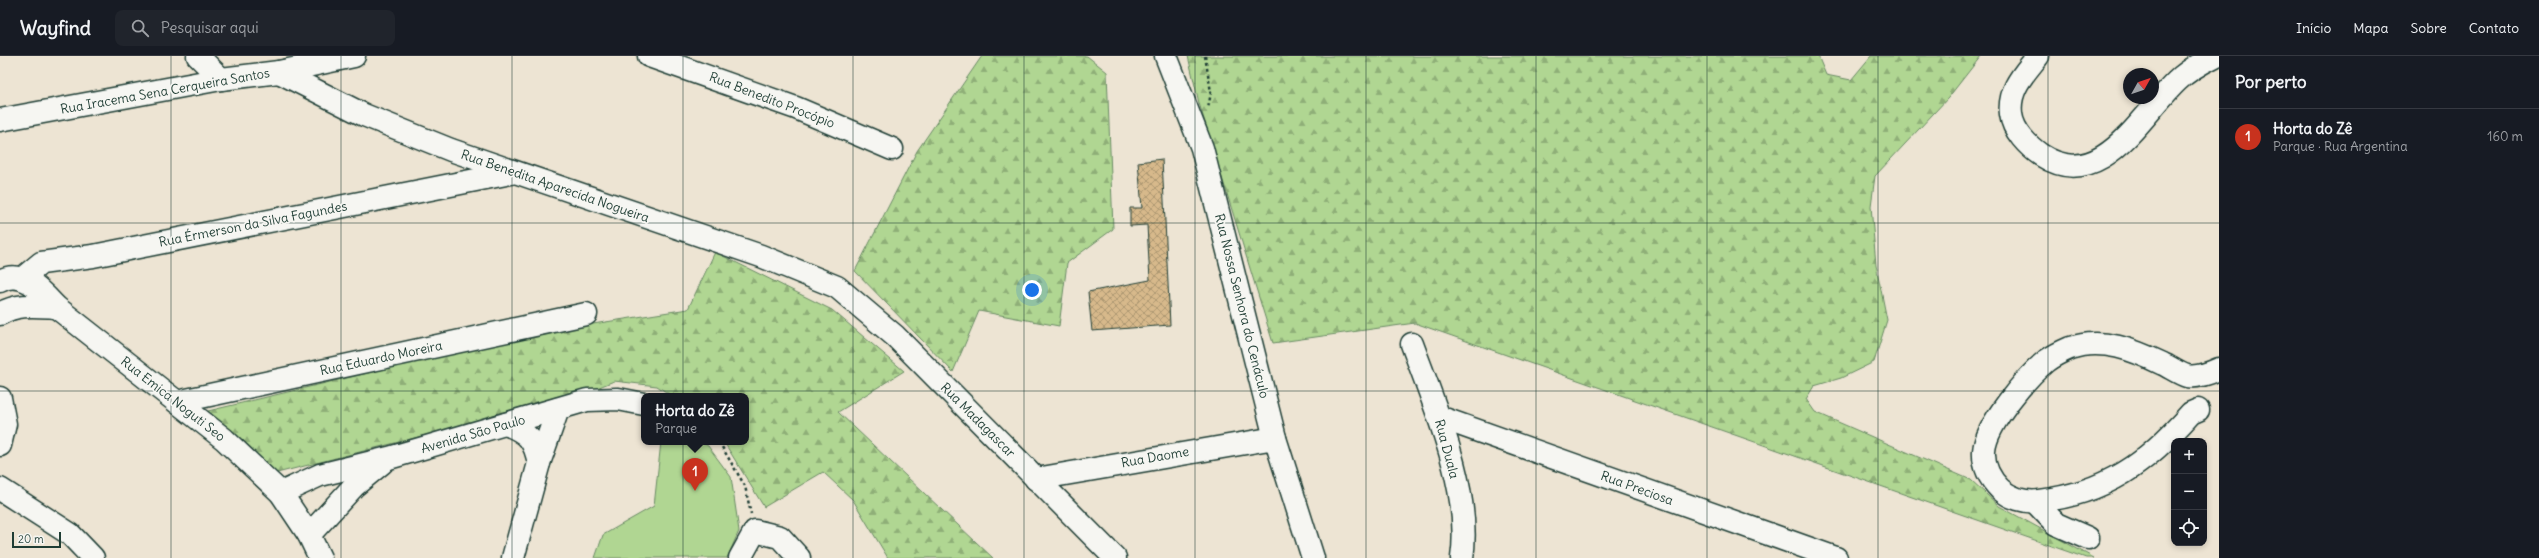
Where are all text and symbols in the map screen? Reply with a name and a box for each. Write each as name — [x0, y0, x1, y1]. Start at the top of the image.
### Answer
search box — [115, 10, 395, 46]
text: Wayfind — [20, 16, 91, 40]
icon: search — [129, 17, 151, 39]
text: Pesquisar aqui — [161, 18, 259, 37]
text: Início — [2296, 19, 2331, 37]
text: Mapa — [2353, 19, 2389, 37]
text: Sobre — [2411, 19, 2447, 37]
text: Contato — [2469, 19, 2519, 37]
street label: Rua Iracema Sena Cerqueira Santos — [59, 64, 271, 118]
street label: Rua Benedito Procópio — [707, 68, 837, 132]
north arrow — [2123, 68, 2159, 104]
text: Por perto — [2235, 71, 2306, 93]
text: Horta do Zê — [2273, 119, 2352, 138]
text: 1 — [2245, 128, 2251, 145]
text: 160 m — [2487, 128, 2523, 145]
text: Parque · Rua Argentina — [2273, 138, 2408, 155]
street label: Rua Benedita Aparecida Nogueira — [459, 146, 651, 226]
street label: Rua Érmerson da Silva Fagundes — [157, 196, 349, 251]
street label: Rua Nossa Senhora do Cenáculo — [1211, 212, 1273, 400]
your location — [1022, 280, 1042, 300]
street label: Rua Eduardo Moreira — [318, 337, 444, 379]
street label: Rua Emica Noguti Seo — [117, 353, 229, 445]
street label: Rua Madagascar — [937, 379, 1019, 461]
popup — [641, 393, 749, 445]
text: Horta do Zê — [655, 401, 735, 420]
street label: Avenida São Paulo — [419, 411, 527, 457]
street label: Rua Duala — [1431, 417, 1463, 481]
text: Parque — [655, 420, 697, 437]
map controls — [2171, 438, 2207, 546]
button: + — [2171, 438, 2207, 474]
street label: Rua Daome — [1120, 443, 1190, 471]
pin: 1 — [682, 458, 708, 491]
street label: Rua Preciosa — [1598, 467, 1676, 509]
button: − — [2171, 474, 2207, 510]
button: locate — [2171, 510, 2207, 546]
scale bar — [12, 530, 61, 549]
text: 20 m — [18, 532, 44, 546]

